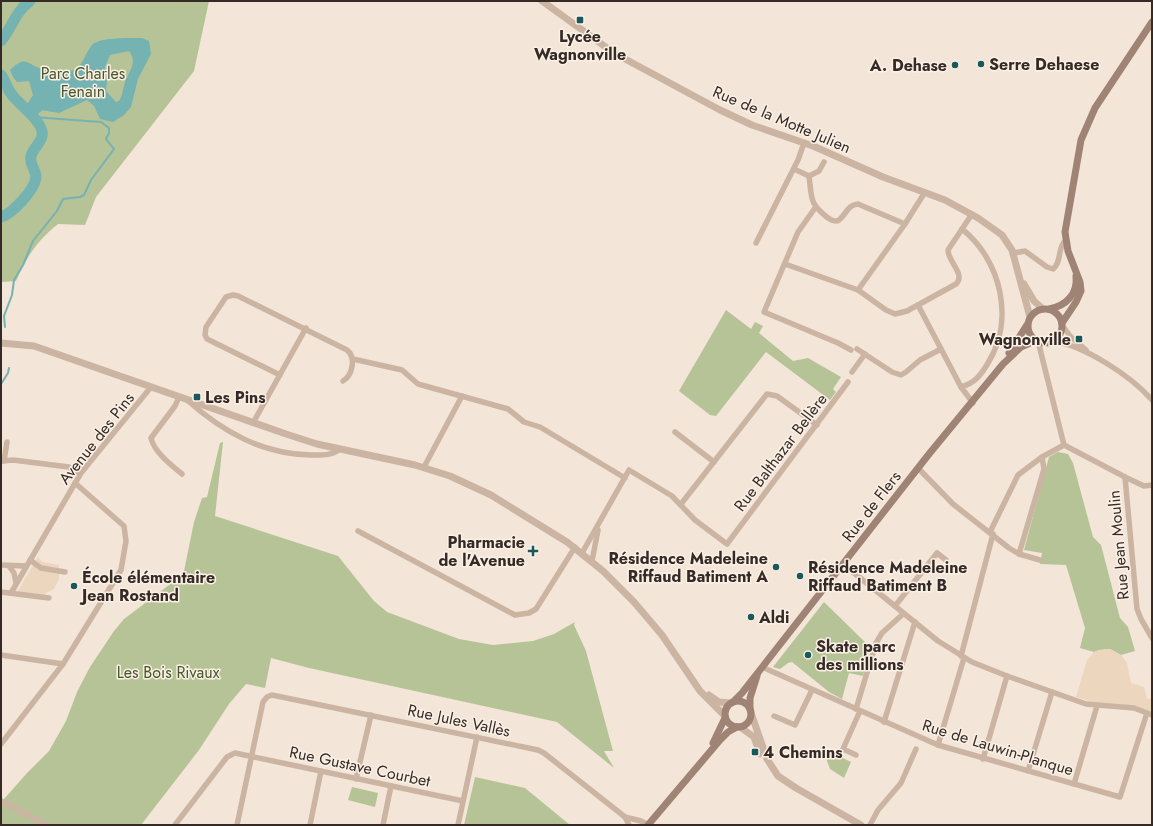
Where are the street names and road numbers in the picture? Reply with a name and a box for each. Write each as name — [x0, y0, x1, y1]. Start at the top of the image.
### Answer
street label: Rue de la Motte Julien — [709, 80, 854, 159]
street label: Avenue des Pins — [53, 387, 140, 489]
street label: Rue Balthazar Bellère — [728, 389, 832, 516]
street label: Rue de Flers — [836, 466, 906, 547]
street label: Rue Jean Moulin — [1102, 489, 1135, 601]
street label: Rue Jules Vallès — [405, 698, 512, 743]
street label: Rue de Lauwin-Planque — [919, 714, 1076, 781]
street label: Rue Gustave Courbet — [287, 740, 433, 793]

